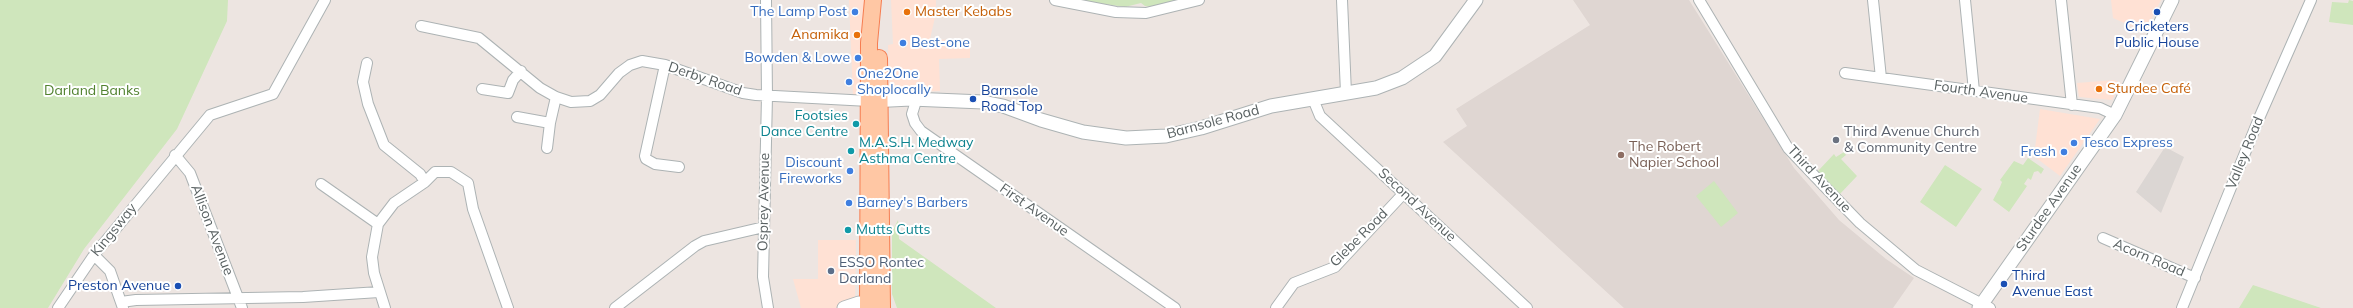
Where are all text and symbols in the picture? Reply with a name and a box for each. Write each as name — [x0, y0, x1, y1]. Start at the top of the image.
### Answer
place label: The Lamp Post — [750, 4, 847, 20]
place label: Master Kebabs — [915, 4, 1012, 20]
marker: The Lamp Post — [850, 7, 860, 17]
marker: Master Kebabs — [902, 7, 912, 17]
marker: Cricketers Public House — [2152, 7, 2162, 17]
place label: Cricketers Public House — [2115, 19, 2199, 52]
place label: Anamika — [791, 27, 849, 43]
marker: Anamika — [852, 30, 862, 40]
place label: Best-one — [911, 35, 970, 51]
marker: Best-one — [898, 38, 908, 48]
place label: Bowden & Lowe — [744, 50, 850, 66]
marker: Bowden & Lowe — [853, 53, 863, 63]
street label: Derby Road — [666, 59, 744, 99]
place label: One2One Shoplocally — [857, 66, 931, 98]
marker: One2One Shoplocally — [844, 77, 854, 87]
street label: Fourth Avenue — [1933, 77, 2029, 107]
place label: Sturdee Café — [2107, 81, 2191, 97]
park label: Darland Banks — [44, 83, 140, 99]
place label: Barnsole Road Top — [981, 83, 1043, 116]
marker: Sturdee Café — [2094, 84, 2104, 94]
marker: Barnsole Road Top — [968, 94, 978, 104]
street label: Barnsole Road — [1165, 102, 1261, 142]
place label: Footsies Dance Centre — [760, 108, 848, 140]
street label: Valley Road — [2223, 114, 2267, 192]
marker: Footsies Dance Centre — [851, 119, 861, 129]
place label: Third Avenue Church & Community Centre — [1844, 124, 1979, 156]
place label: M.A.S.H. Medway Asthma Centre — [859, 135, 974, 168]
marker: Third Avenue Church & Community Centre — [1831, 135, 1841, 145]
place label: Tesco Express — [2082, 135, 2173, 151]
marker: Tesco Express — [2069, 138, 2079, 148]
place label: The Robert Napier School — [1629, 139, 1719, 172]
street label: Third Avenue — [1784, 142, 1854, 216]
place label: Fresh — [2021, 144, 2056, 160]
marker: M.A.S.H. Medway Asthma Centre — [846, 146, 856, 156]
marker: Fresh — [2059, 147, 2069, 157]
marker: The Robert Napier School — [1616, 150, 1626, 160]
street label: Osprey Avenue — [755, 153, 773, 251]
place label: Discount Fireworks — [779, 155, 842, 188]
street label: Sturdee Avenue — [2013, 161, 2085, 255]
street label: Second Avenue — [1375, 165, 1459, 245]
marker: Discount Fireworks — [845, 166, 855, 176]
street label: First Avenue — [996, 180, 1072, 240]
street label: Allison Avenue — [187, 182, 237, 278]
place label: Barney's Barbers — [857, 195, 968, 211]
marker: Barney's Barbers — [844, 198, 854, 208]
street label: Kingsway — [88, 200, 140, 260]
street label: Glebe Road — [1326, 205, 1392, 271]
place label: Mutts Cutts — [856, 222, 930, 238]
marker: Mutts Cutts — [843, 225, 853, 235]
street label: Acorn Road — [2111, 235, 2187, 281]
place label: ESSO Rontec Darland — [839, 255, 924, 288]
marker: ESSO Rontec Darland — [826, 266, 836, 276]
place label: Third Avenue East — [2012, 268, 2093, 300]
place label: Preston Avenue — [68, 278, 170, 294]
marker: Third Avenue East — [1999, 279, 2009, 289]
marker: Preston Avenue — [173, 281, 183, 291]

